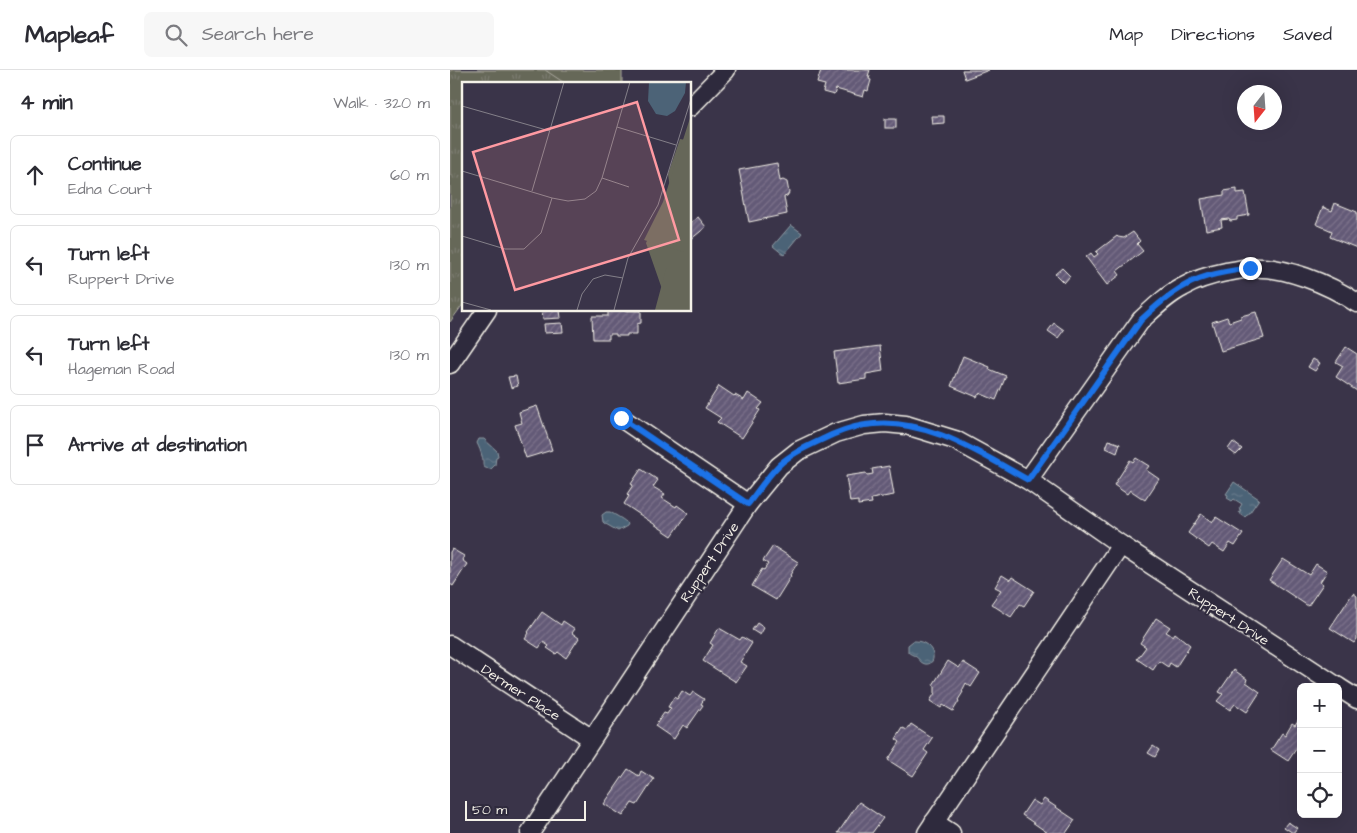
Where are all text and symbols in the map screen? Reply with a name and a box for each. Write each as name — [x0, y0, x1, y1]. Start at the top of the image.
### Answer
search box — [144, 12, 494, 57]
text: Mapleaf — [25, 18, 114, 52]
icon: search — [162, 21, 190, 49]
text: Search here — [202, 21, 314, 48]
text: Map — [1109, 22, 1143, 47]
text: Directions — [1171, 22, 1255, 47]
text: Saved — [1283, 22, 1332, 47]
inset map — [462, 82, 691, 311]
north arrow — [1237, 85, 1282, 130]
text: 4 min — [20, 88, 73, 117]
text: Walk · 320 m — [333, 92, 430, 114]
text: Continue — [68, 151, 142, 178]
icon: ahead — [21, 161, 49, 189]
text: 60 m — [390, 164, 429, 186]
text: Edna Court — [68, 178, 152, 200]
text: Turn left — [68, 241, 149, 268]
icon: left — [21, 251, 49, 279]
text: 130 m — [390, 254, 429, 276]
route end — [1239, 257, 1262, 280]
text: Ruppert Drive — [68, 268, 174, 290]
text: Turn left — [68, 331, 149, 358]
icon: left — [21, 341, 49, 369]
text: 130 m — [390, 344, 429, 366]
text: Hageman Road — [68, 358, 174, 380]
route start — [610, 407, 633, 430]
icon: arrive — [21, 431, 49, 459]
text: Arrive at destination — [68, 432, 247, 459]
street label: Ruppert Drive — [676, 518, 744, 607]
street label: Ruppert Drive — [1184, 583, 1273, 651]
street label: Dermer Place — [477, 660, 564, 726]
map controls — [1297, 683, 1342, 818]
button: + — [1297, 683, 1342, 728]
button: − — [1297, 728, 1342, 773]
button: locate — [1297, 773, 1342, 818]
scale bar — [465, 798, 586, 821]
text: 50 m — [472, 800, 507, 820]

